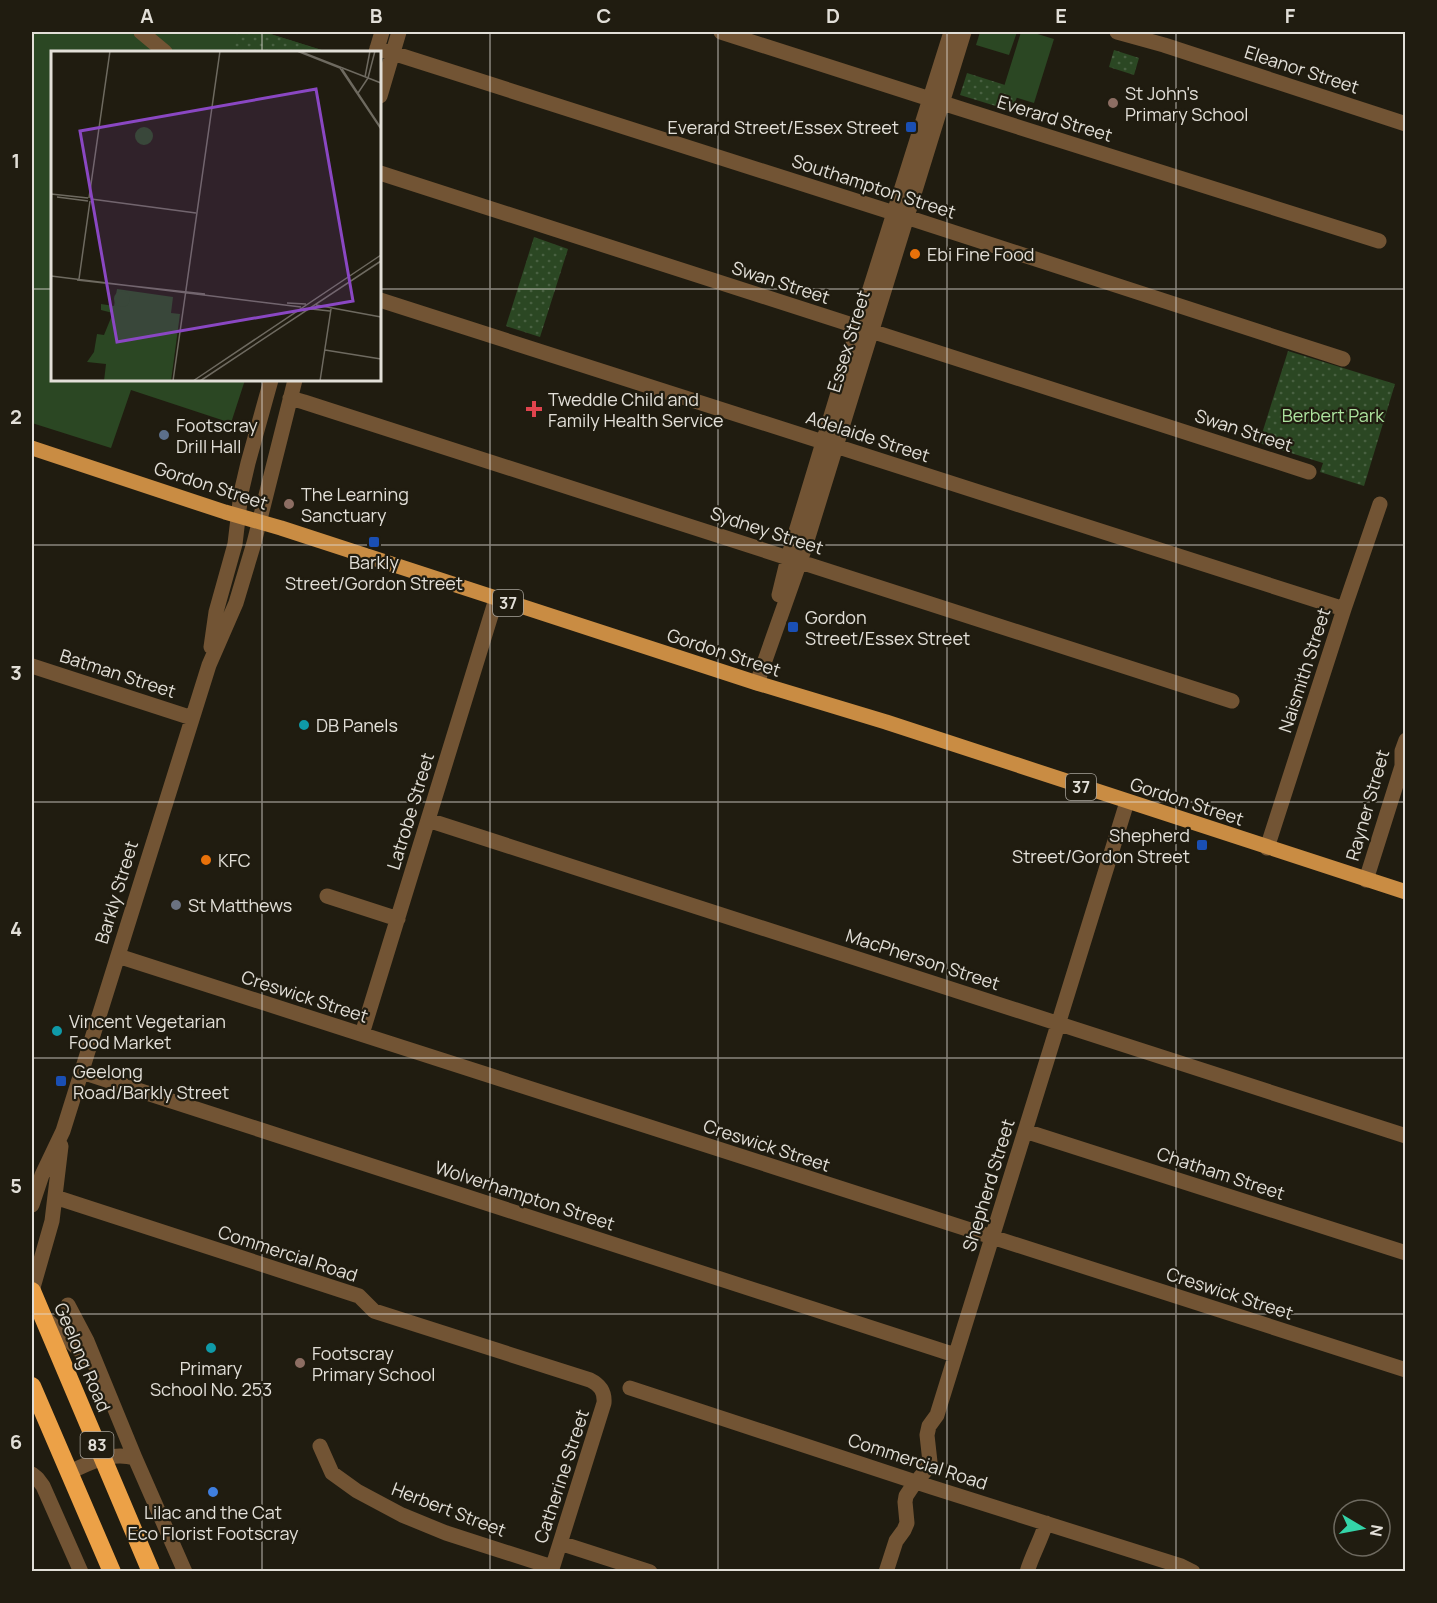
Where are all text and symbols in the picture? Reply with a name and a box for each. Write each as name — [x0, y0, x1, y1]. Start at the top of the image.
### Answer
text: A — [140, 2, 154, 29]
text: B — [370, 2, 383, 29]
text: C — [597, 2, 611, 29]
text: D — [826, 2, 840, 29]
text: E — [1055, 2, 1067, 29]
text: F — [1285, 2, 1296, 29]
street label: Eleanor Street — [1242, 39, 1362, 99]
inset map — [51, 51, 381, 381]
place label: St John's Primary School — [1125, 81, 1249, 126]
street label: Everard Street — [995, 89, 1115, 147]
marker: St John's Primary School — [1106, 96, 1120, 110]
place label: Everard Street/Essex Street — [668, 115, 899, 139]
marker: Everard Street/Essex Street — [904, 120, 918, 134]
text: 1 — [12, 147, 20, 174]
street label: Southampton Street — [789, 148, 959, 224]
place label: Ebi Fine Food — [927, 242, 1035, 266]
marker: Ebi Fine Food — [908, 247, 922, 261]
street label: Swan Street — [729, 255, 833, 309]
street label: Essex Street — [821, 287, 875, 395]
place label: Tweddle Child and Family Health Service — [548, 387, 724, 432]
marker: Tweddle Child and Family Health Service — [525, 400, 543, 418]
text: 2 — [10, 403, 22, 430]
street label: Swan Street — [1192, 403, 1296, 457]
park label: Berbert Park — [1282, 403, 1385, 427]
street label: Adelaide Street — [803, 405, 933, 467]
place label: Footscray Drill Hall — [176, 413, 258, 458]
marker: Footscray Drill Hall — [157, 428, 171, 442]
street label: Gordon Street — [151, 455, 271, 515]
place label: The Learning Sanctuary — [301, 482, 409, 527]
marker: The Learning Sanctuary — [282, 497, 296, 511]
street label: Sydney Street — [707, 500, 827, 560]
marker: Barkly Street/Gordon Street — [367, 535, 381, 549]
place label: Barkly Street/Gordon Street — [285, 550, 463, 595]
road number: 37 — [493, 590, 523, 616]
place label: Gordon Street/Essex Street — [805, 605, 970, 650]
street label: Naismith Street — [1273, 605, 1335, 735]
marker: Gordon Street/Essex Street — [786, 620, 800, 634]
street label: Gordon Street — [664, 622, 784, 682]
street label: Batman Street — [57, 643, 179, 703]
text: 3 — [10, 659, 22, 686]
place label: DB Panels — [316, 713, 398, 737]
marker: DB Panels — [297, 718, 311, 732]
street label: Rayner Street — [1340, 747, 1394, 863]
street label: Latrobe Street — [381, 750, 439, 872]
street label: Gordon Street — [1127, 771, 1247, 831]
road number: 37 — [1066, 774, 1096, 800]
place label: Shepherd Street/Gordon Street — [1012, 823, 1190, 868]
street label: Barkly Street — [89, 838, 143, 946]
marker: Shepherd Street/Gordon Street — [1195, 838, 1209, 852]
place label: KFC — [218, 848, 251, 872]
marker: KFC — [199, 853, 213, 867]
place label: St Matthews — [188, 893, 292, 917]
marker: St Matthews — [169, 898, 183, 912]
text: 4 — [10, 915, 22, 942]
street label: MacPherson Street — [843, 923, 1003, 995]
street label: Creswick Street — [238, 964, 372, 1028]
place label: Vincent Vegetarian Food Market — [69, 1009, 226, 1054]
marker: Vincent Vegetarian Food Market — [50, 1024, 64, 1038]
place label: Geelong Road/Barkly Street — [73, 1059, 229, 1104]
marker: Geelong Road/Barkly Street — [54, 1074, 68, 1088]
street label: Creswick Street — [700, 1113, 834, 1177]
street label: Shepherd Street — [956, 1116, 1020, 1254]
street label: Chatham Street — [1154, 1141, 1288, 1205]
street label: Wolverhampton Street — [432, 1155, 618, 1235]
text: 5 — [10, 1172, 22, 1199]
street label: Commercial Road — [215, 1219, 361, 1287]
street label: Creswick Street — [1163, 1261, 1297, 1325]
street label: Geelong Road — [49, 1299, 117, 1415]
marker: Primary School No. 253 — [204, 1341, 218, 1355]
place label: Footscray Primary School — [312, 1341, 436, 1386]
place label: Primary School No. 253 — [150, 1356, 272, 1401]
marker: Footscray Primary School — [293, 1356, 307, 1370]
street label: Catherine Street — [528, 1406, 594, 1546]
street label: Commercial Road — [845, 1427, 991, 1495]
text: 6 — [10, 1428, 22, 1455]
road number: 83 — [80, 1432, 114, 1458]
street label: Herbert Street — [388, 1476, 510, 1542]
marker: Lilac and the Cat Eco Florist Footscray — [206, 1485, 220, 1499]
north arrow — [1332, 1498, 1392, 1558]
place label: Lilac and the Cat Eco Florist Footscray — [128, 1500, 299, 1545]
text: N — [1365, 1523, 1389, 1538]

